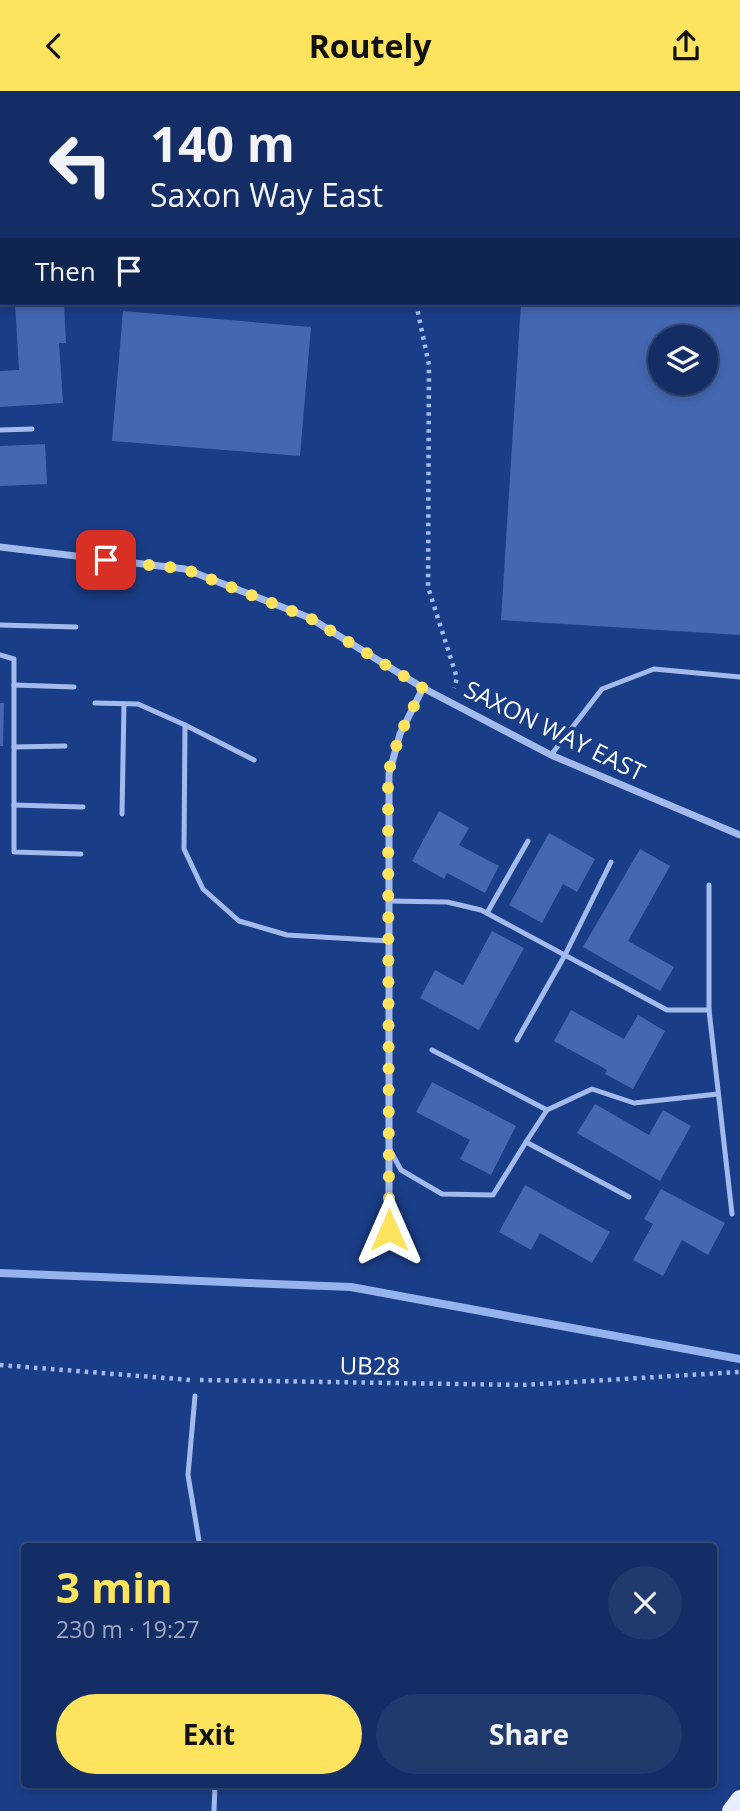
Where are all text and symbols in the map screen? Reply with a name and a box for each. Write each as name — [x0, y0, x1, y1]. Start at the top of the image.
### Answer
text: Routely — [309, 24, 431, 67]
icon: back — [35, 27, 73, 65]
icon: share — [667, 27, 705, 65]
text: 140 m — [150, 110, 295, 176]
icon: left — [35, 119, 126, 210]
text: Saxon Way East — [150, 173, 383, 216]
icon: arrive — [110, 252, 148, 290]
text: Then — [35, 253, 96, 289]
map controls — [648, 325, 718, 395]
button: layers — [648, 325, 718, 395]
pin — [76, 530, 136, 590]
icon: arrive — [87, 541, 125, 579]
street label: SAXON WAY EAST — [459, 672, 651, 788]
position arrow — [352, 1193, 426, 1267]
street label: UB28 — [339, 1348, 401, 1382]
text: 3 min — [56, 1558, 173, 1615]
button: close — [608, 1566, 682, 1640]
text: 230 m · 19:27 — [56, 1613, 199, 1645]
button: Exit — [56, 1694, 362, 1774]
button: Share — [376, 1694, 682, 1774]

